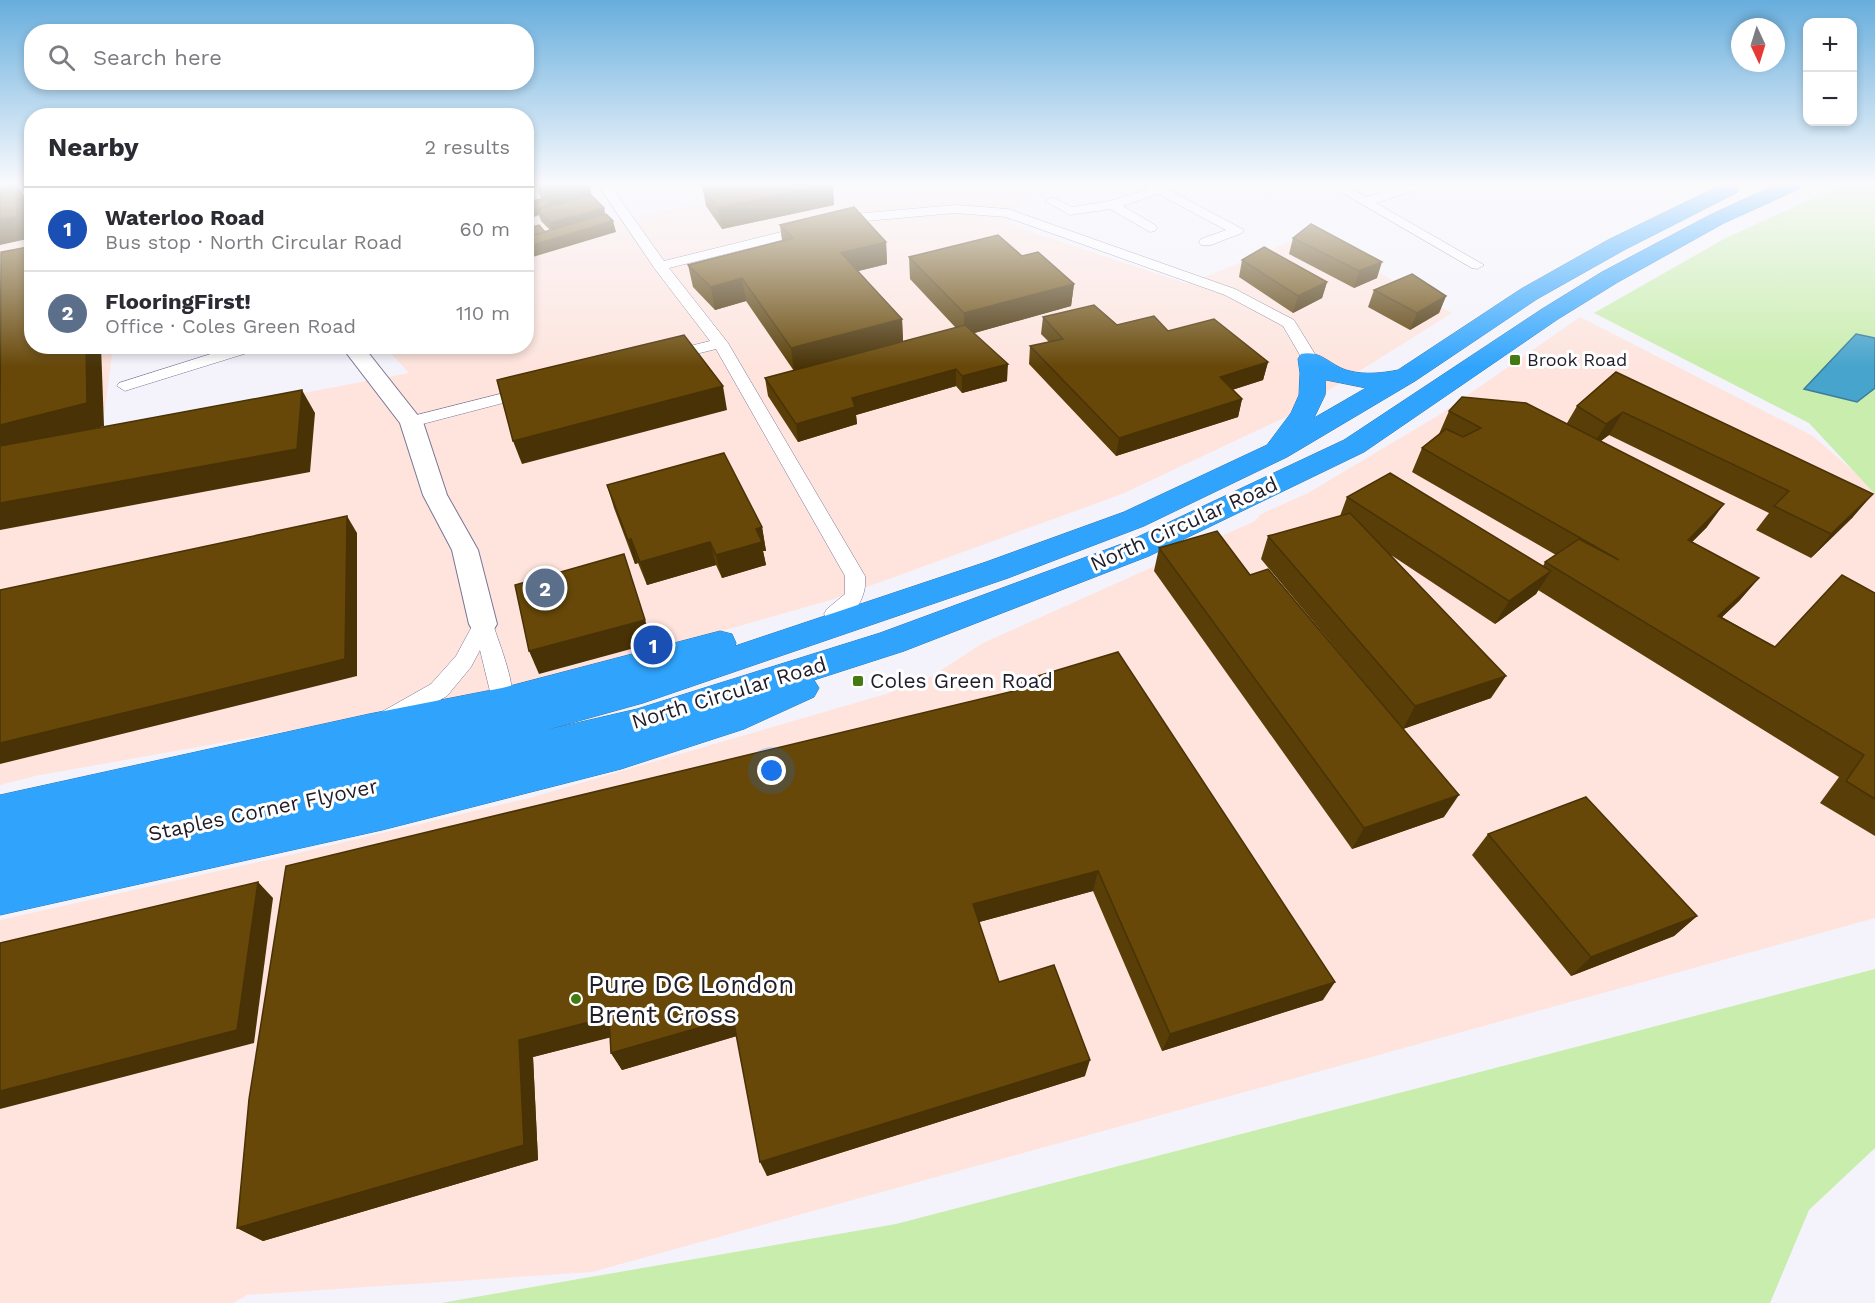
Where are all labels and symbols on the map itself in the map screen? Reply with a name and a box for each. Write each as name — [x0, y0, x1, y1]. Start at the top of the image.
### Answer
north arrow — [1731, 18, 1785, 72]
place label: Brook Road — [1527, 349, 1627, 370]
marker: Brook Road — [1508, 353, 1522, 367]
street label: North Circular Road — [1086, 471, 1281, 576]
pin: 2 — [526, 566, 564, 610]
pin: 1 — [634, 622, 672, 668]
street label: North Circular Road — [628, 651, 829, 734]
place label: Coles Green Road — [870, 668, 1053, 693]
marker: Coles Green Road — [851, 674, 865, 688]
your location — [757, 756, 786, 785]
street label: Staples Corner Flyover — [146, 773, 380, 846]
place label: Pure DC London Brent Cross — [588, 969, 794, 1029]
marker: Pure DC London Brent Cross — [569, 992, 583, 1006]

